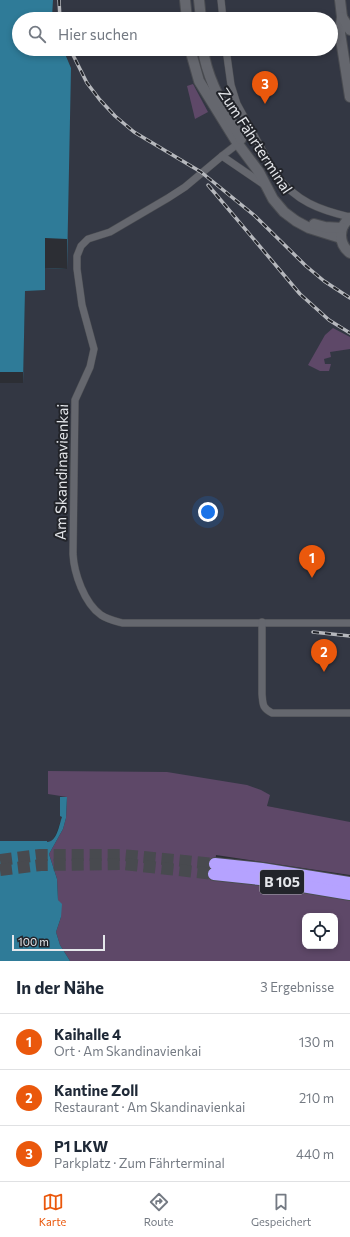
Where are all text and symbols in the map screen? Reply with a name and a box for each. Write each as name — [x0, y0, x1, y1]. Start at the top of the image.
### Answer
search box — [12, 12, 338, 56]
icon: search — [26, 23, 48, 45]
text: Hier suchen — [58, 25, 138, 43]
pin: 3 — [252, 71, 278, 104]
street label: Zum Fährterminal — [215, 84, 297, 197]
street label: Am Skandinavienkai — [51, 404, 71, 540]
your location — [198, 502, 218, 522]
pin: 1 — [299, 545, 325, 578]
pin: 2 — [311, 639, 337, 672]
road number: B 105 — [260, 870, 304, 894]
map controls — [302, 913, 338, 949]
button: locate — [302, 913, 338, 949]
scale bar — [12, 933, 105, 952]
text: 100 m — [18, 935, 49, 948]
text: In der Nähe — [16, 977, 104, 998]
text: 3 Ergebnisse — [260, 979, 334, 995]
text: Kaihalle 4 — [54, 1025, 121, 1043]
text: 1 — [26, 1034, 32, 1050]
text: 130 m — [299, 1034, 334, 1050]
text: Ort · Am Skandinavienkai — [54, 1043, 201, 1059]
text: Kantine Zoll — [54, 1081, 138, 1099]
text: 2 — [25, 1090, 33, 1106]
text: 210 m — [299, 1090, 334, 1106]
text: Restaurant · Am Skandinavienkai — [54, 1099, 245, 1115]
text: P1 LKW — [54, 1137, 108, 1155]
text: 3 — [25, 1146, 33, 1162]
text: 440 m — [296, 1146, 334, 1162]
text: Parkplatz · Zum Fährterminal — [54, 1155, 225, 1171]
tab: Karte — [39, 1191, 66, 1228]
tab: Route — [144, 1191, 174, 1228]
tab: Gespeichert — [251, 1191, 311, 1228]

